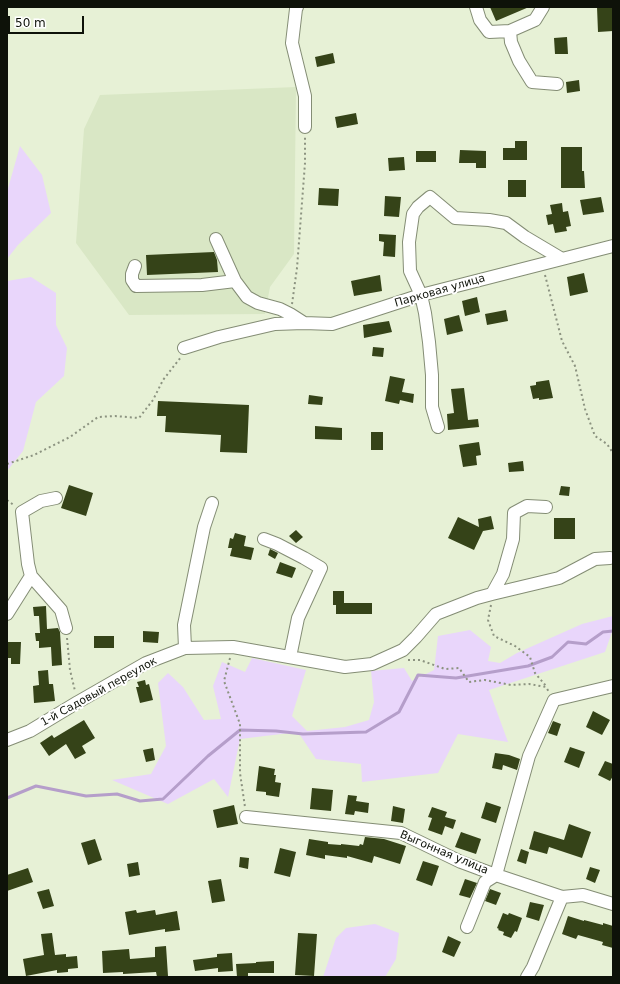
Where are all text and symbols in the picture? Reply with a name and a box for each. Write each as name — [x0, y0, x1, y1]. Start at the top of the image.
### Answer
scale bar — [10, 8, 86, 34]
text: 50 m — [15, 16, 46, 30]
street label: Парковая улица — [393, 272, 487, 310]
street label: 1-й Садовый переулок — [39, 655, 159, 729]
street label: Выгонная улица — [398, 828, 490, 878]

